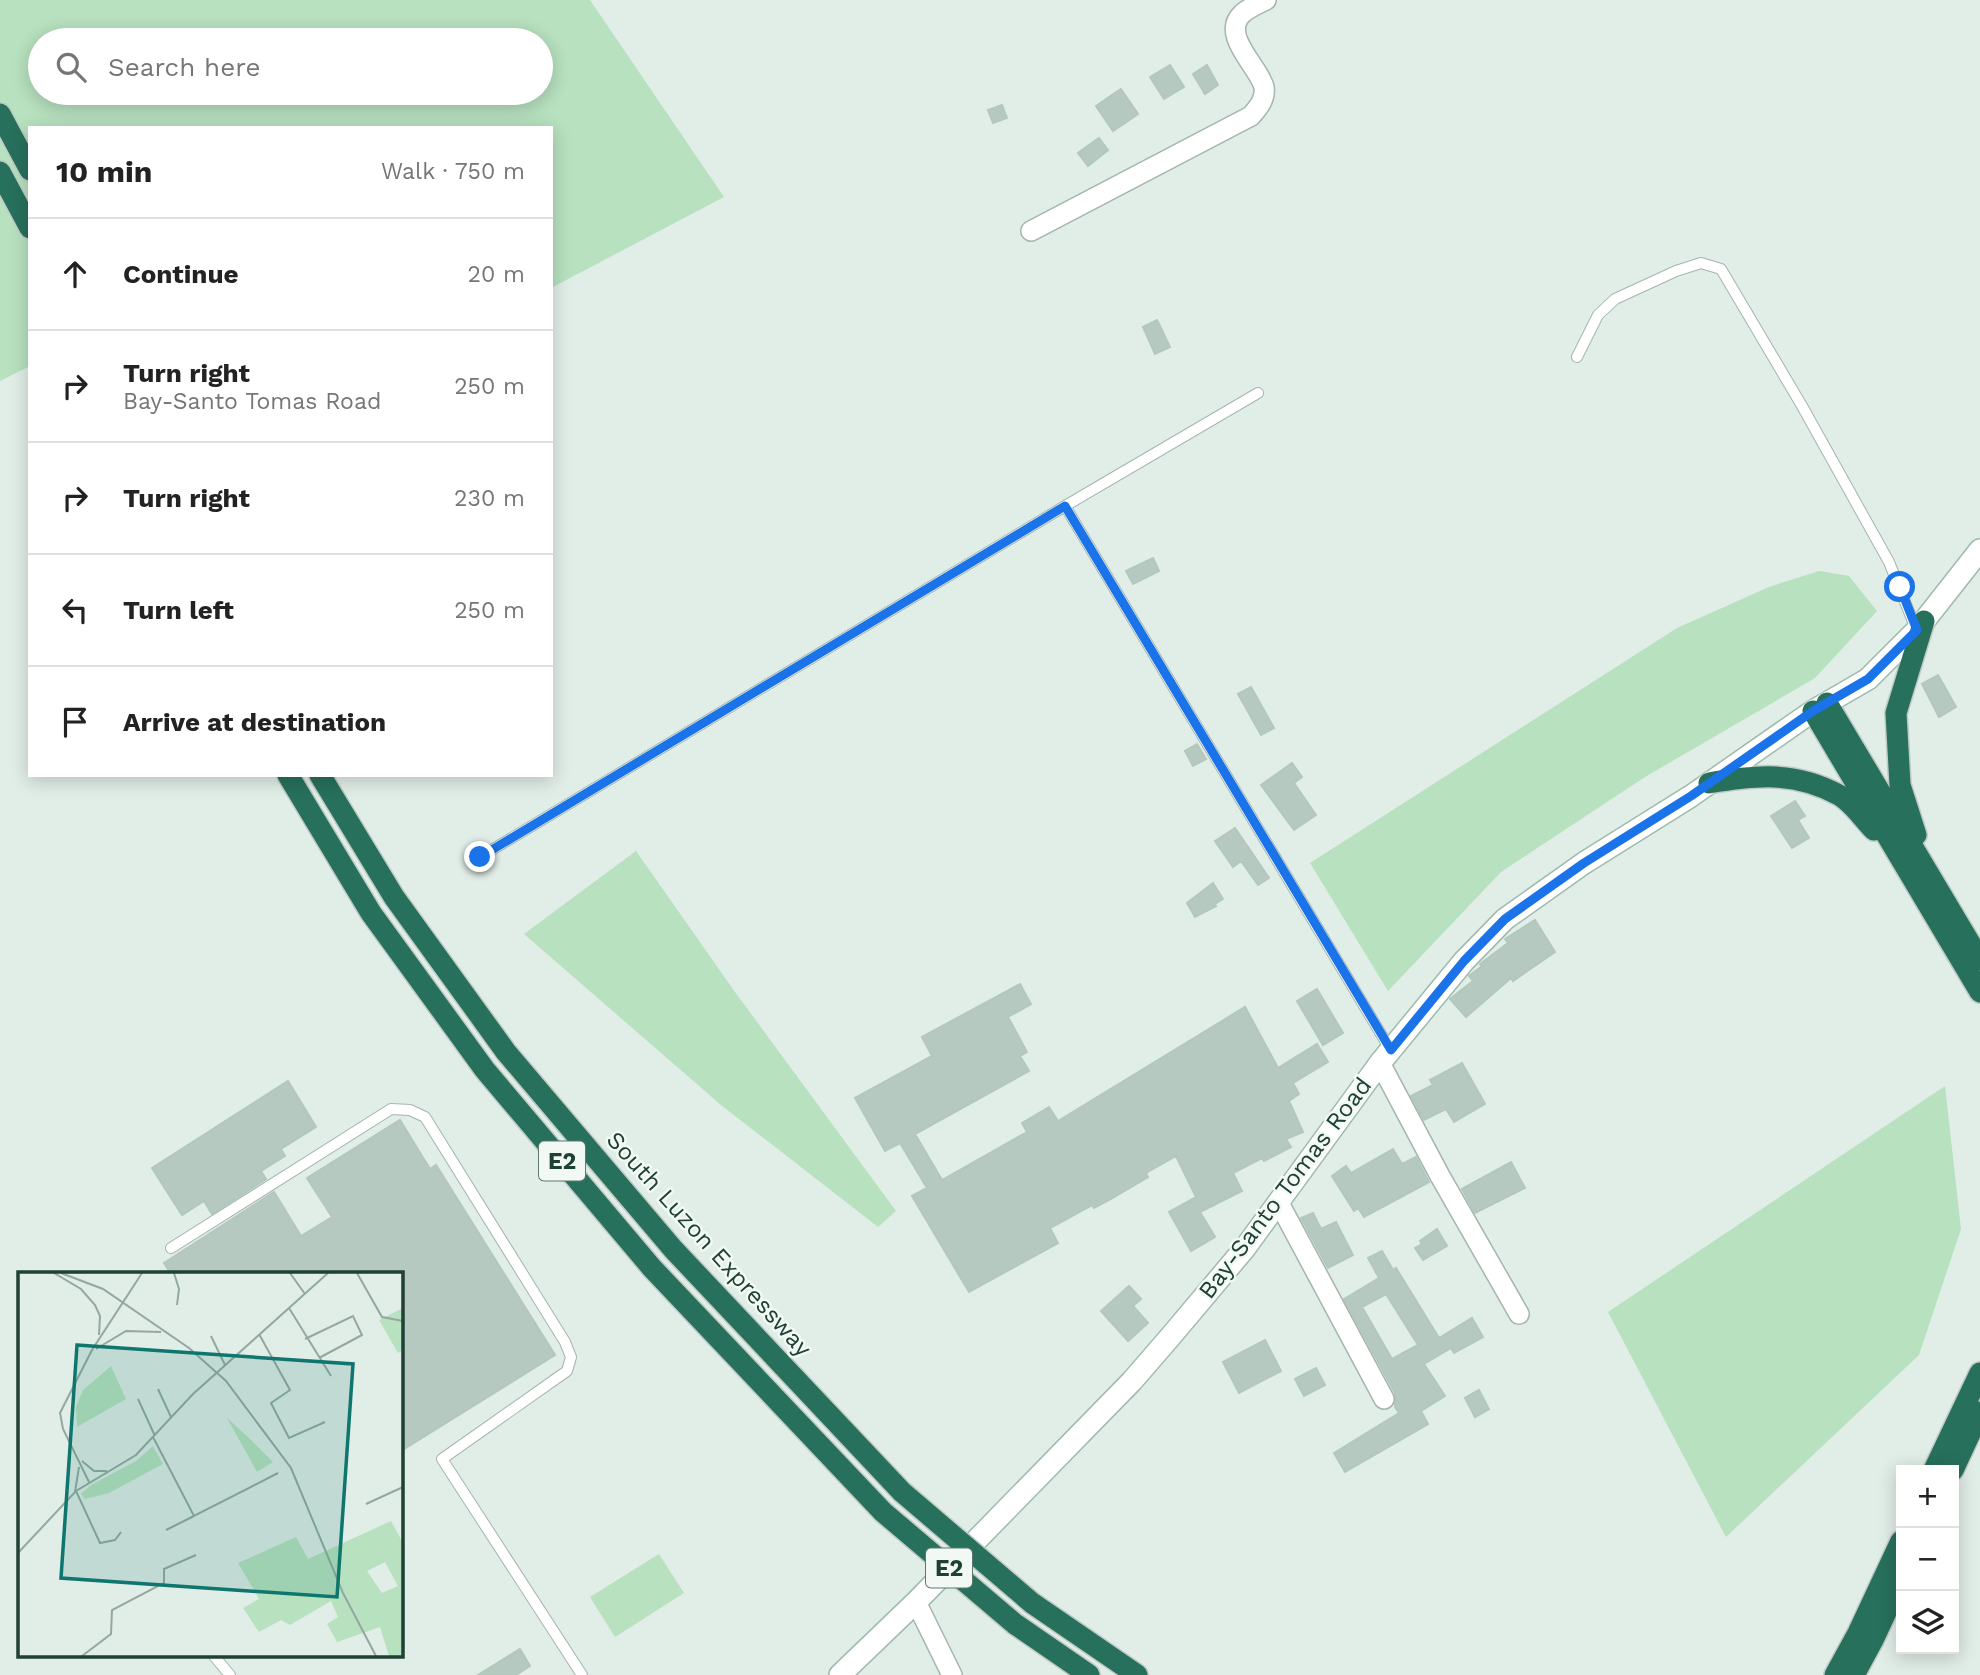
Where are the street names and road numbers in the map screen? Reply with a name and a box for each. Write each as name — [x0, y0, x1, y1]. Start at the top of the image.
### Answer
street label: Bay-Santo Tomas Road — [1193, 1072, 1377, 1304]
street label: South Luzon Expressway — [601, 1126, 818, 1363]
road number: E2 — [539, 1142, 585, 1180]
road number: E2 — [926, 1548, 972, 1588]

